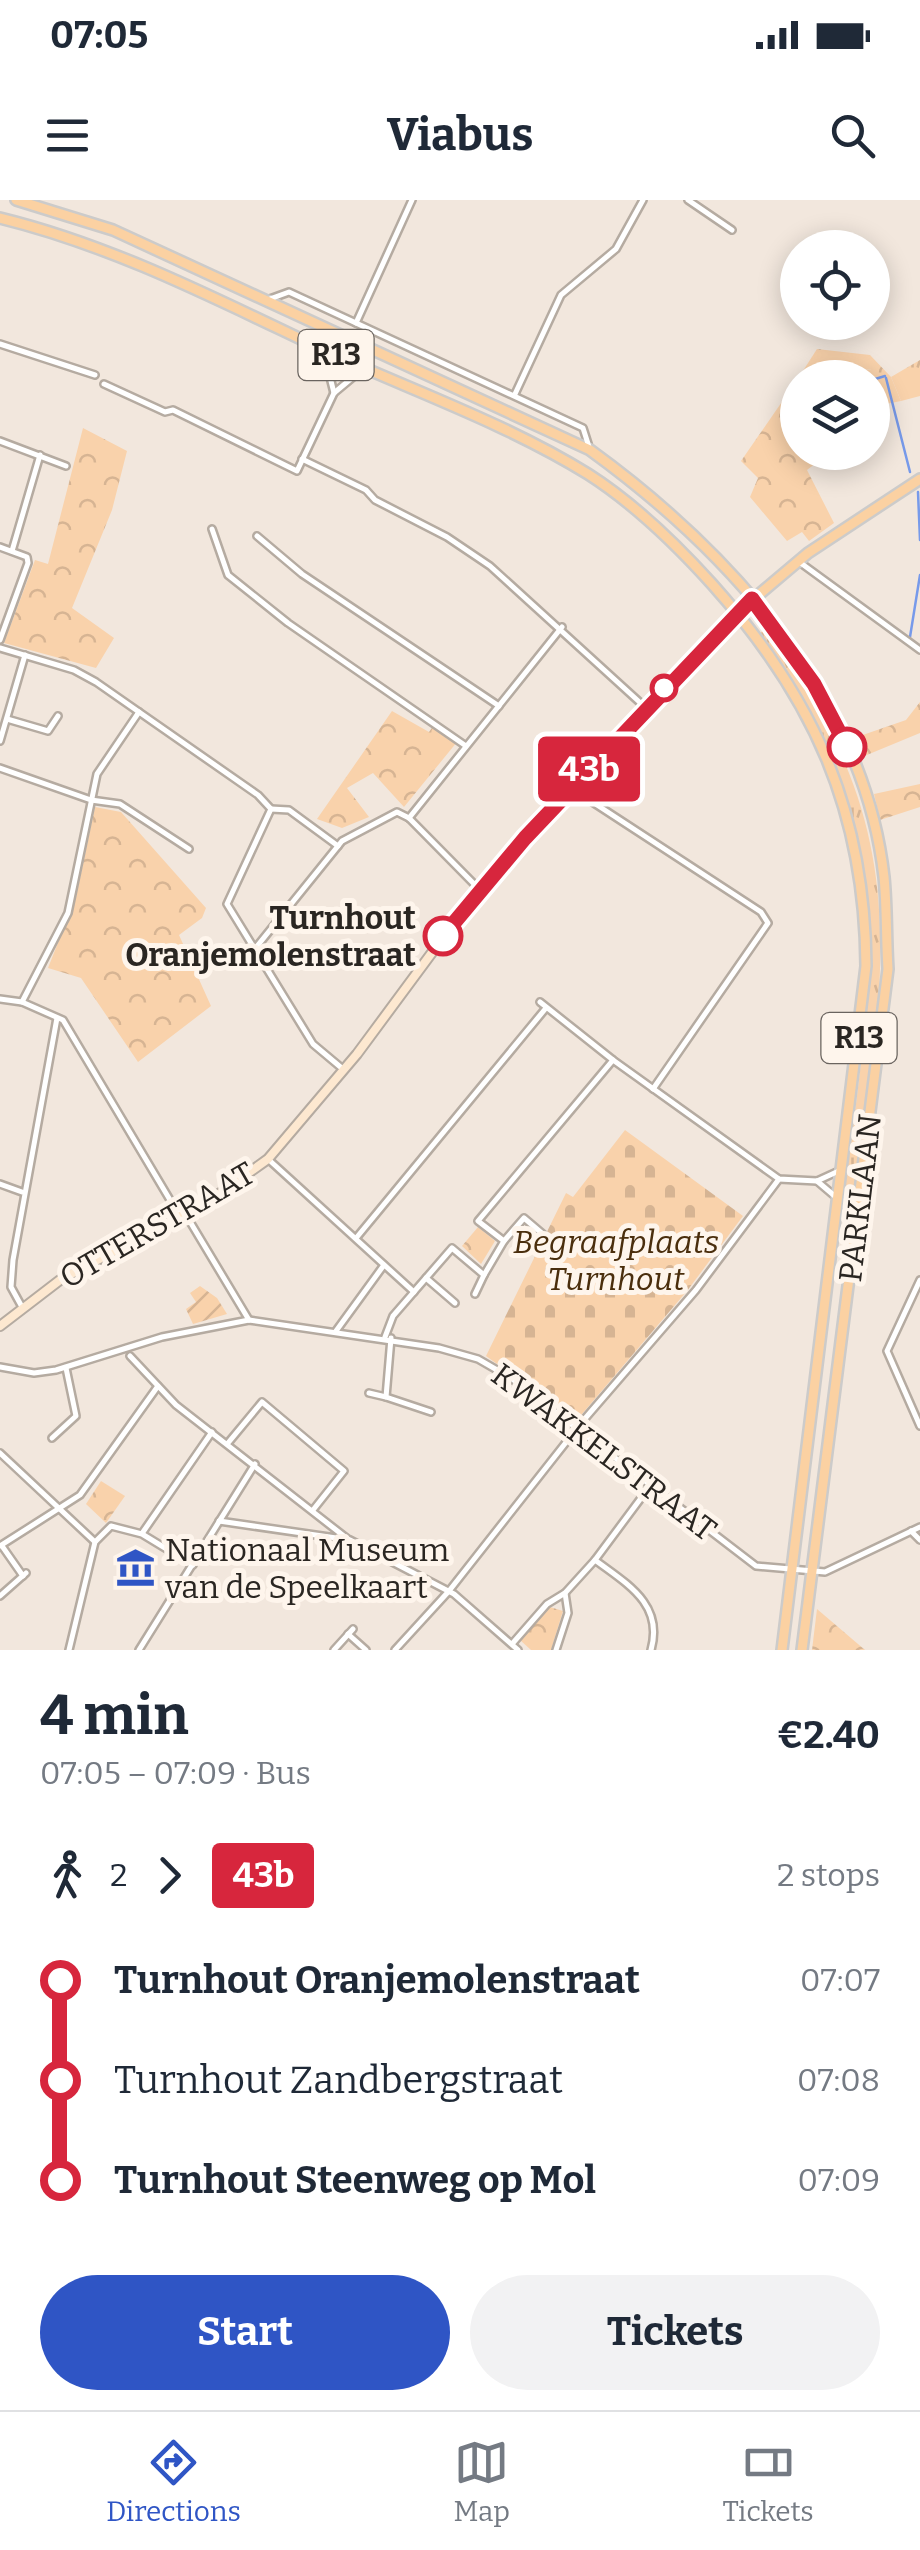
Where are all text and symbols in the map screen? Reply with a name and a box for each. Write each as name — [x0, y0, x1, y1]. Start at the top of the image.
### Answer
text: 07:05 — [50, 12, 148, 58]
icon: menu — [40, 108, 95, 163]
text: Viabus — [387, 108, 533, 162]
icon: search — [825, 108, 880, 163]
map controls — [780, 230, 890, 470]
button: locate — [780, 230, 890, 340]
road number: R13 — [298, 330, 374, 380]
button: layers — [780, 360, 890, 470]
unlabelled marker — [651, 675, 677, 701]
unlabelled marker — [828, 728, 866, 766]
line badge: 43b — [532, 736, 646, 802]
text: 43b — [558, 748, 620, 790]
place label: Turnhout Oranjemolenstraat — [125, 899, 416, 974]
marker: Turnhout Oranjemolenstraat — [424, 917, 462, 955]
road number: R13 — [822, 1013, 896, 1063]
street label: PARKLAAN — [831, 1112, 889, 1284]
street label: OTTERSTRAAT — [53, 1154, 261, 1296]
park label: Begraafplaats Turnhout — [513, 1223, 719, 1298]
street label: KWAKKELSTRAAT — [484, 1355, 724, 1549]
place label: Nationaal Museum van de Speelkaart — [164, 1531, 449, 1606]
museum icon: Nationaal Museum van de Speelkaart — [114, 1547, 156, 1589]
text: 4 min — [40, 1683, 189, 1749]
text: €2.40 — [777, 1712, 880, 1758]
text: 07:05 – 07:09 · Bus — [40, 1754, 311, 1792]
icon: walk — [40, 1848, 95, 1903]
icon: forward — [142, 1848, 197, 1903]
text: 43b — [232, 1854, 294, 1896]
text: 2 — [110, 1856, 127, 1894]
text: 2 stops — [777, 1856, 880, 1894]
text: Turnhout Oranjemolenstraat — [114, 1957, 640, 2003]
text: 07:07 — [800, 1961, 880, 1999]
text: Turnhout Zandbergstraat — [114, 2057, 563, 2103]
text: 07:08 — [797, 2061, 880, 2099]
text: Turnhout Steenweg op Mol — [114, 2157, 596, 2203]
text: 07:09 — [797, 2161, 880, 2199]
button: Start — [40, 2275, 450, 2390]
button: Tickets — [470, 2275, 880, 2390]
tab: Directions — [106, 2435, 241, 2528]
tab: Map — [453, 2435, 510, 2528]
tab: Tickets — [722, 2435, 814, 2528]

